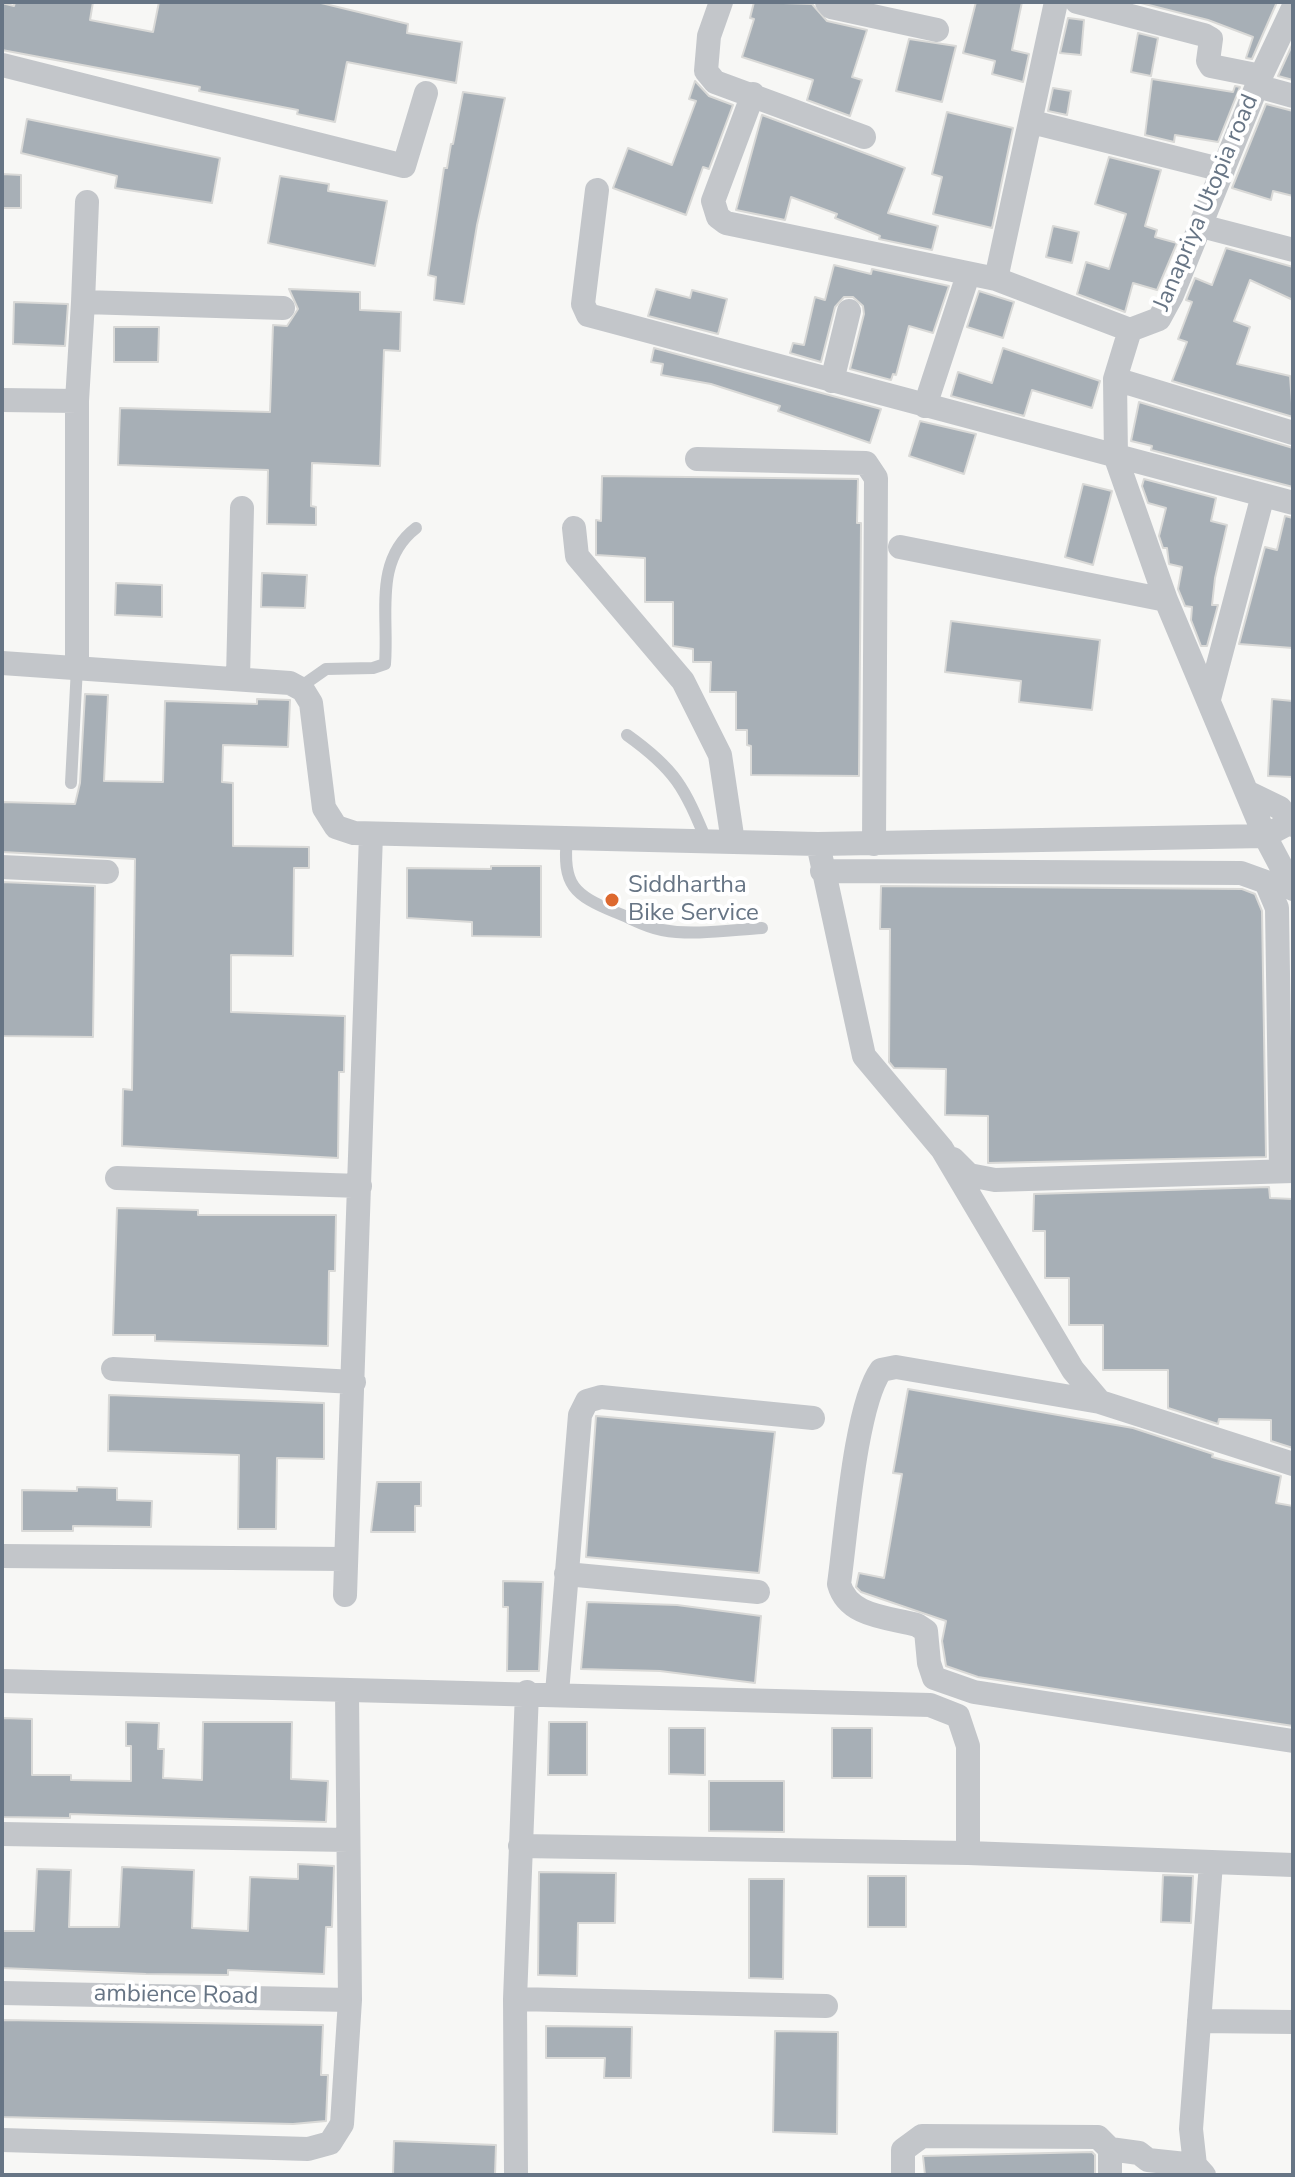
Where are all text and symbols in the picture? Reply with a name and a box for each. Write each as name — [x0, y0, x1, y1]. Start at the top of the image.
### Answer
street label: Janapriya Utopia road — [1148, 91, 1266, 315]
place label: Siddhartha Bike Service — [628, 872, 759, 928]
marker: Siddhartha Bike Service — [603, 891, 621, 909]
street label: ambience Road — [93, 1980, 259, 2012]

